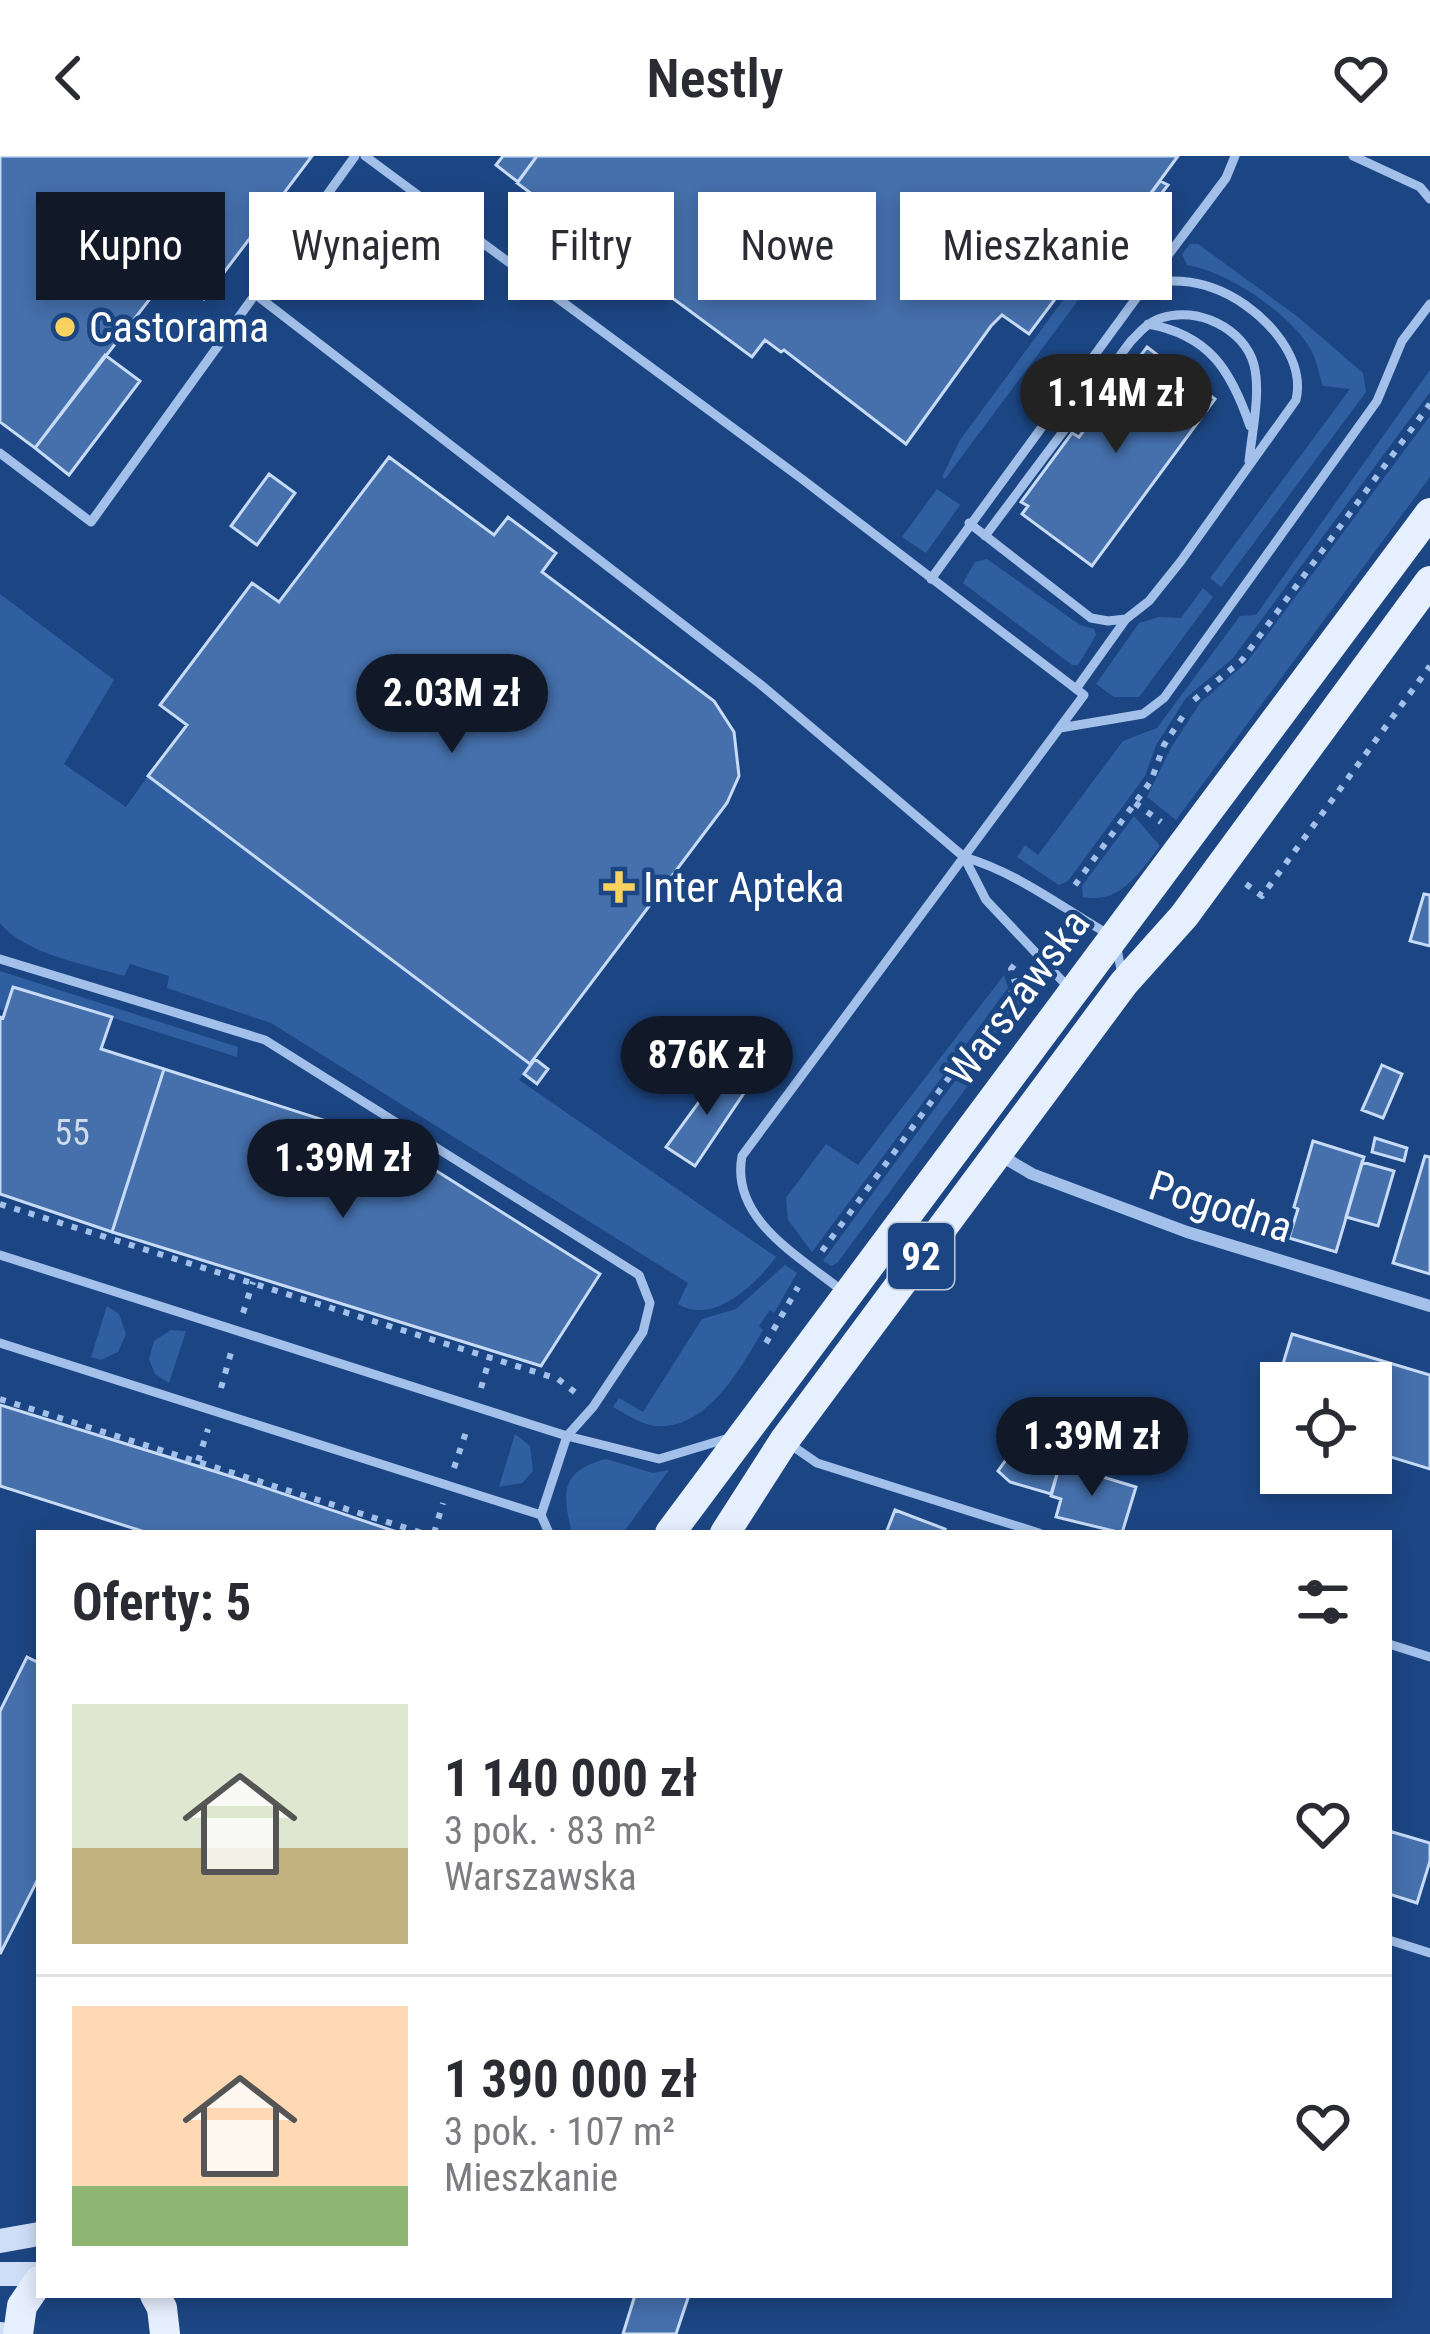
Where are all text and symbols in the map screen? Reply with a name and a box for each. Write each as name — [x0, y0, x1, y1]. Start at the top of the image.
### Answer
icon: back — [36, 45, 102, 111]
icon: heart — [1328, 45, 1394, 111]
text: Nestly — [647, 47, 783, 110]
chip: Kupno — [36, 192, 225, 300]
chip: Wynajem — [249, 192, 484, 300]
chip: Filtry — [508, 192, 674, 300]
chip: Nowe — [698, 192, 876, 300]
chip: Mieszkanie — [900, 192, 1172, 300]
place label: Castorama — [89, 303, 269, 352]
marker: Castorama — [52, 314, 78, 340]
pin: 1.14M zł — [992, 354, 1240, 456]
text: 1.14M zł — [1047, 370, 1185, 416]
pin: 2.03M zł — [328, 654, 576, 756]
text: 2.03M zł — [383, 670, 521, 716]
place label: Inter Apteka — [643, 863, 845, 912]
marker: Inter Apteka — [606, 874, 632, 900]
street label: Warszawska — [935, 900, 1099, 1095]
pin: 876K zł — [596, 1016, 818, 1118]
text: 876K zł — [648, 1032, 766, 1078]
house number: 55 — [54, 1112, 90, 1154]
pin: 1.39M zł — [219, 1119, 467, 1221]
text: 1.39M zł — [274, 1135, 412, 1181]
street label: Pogodna — [1143, 1160, 1298, 1253]
road number: 92 — [888, 1223, 954, 1289]
map controls — [1260, 1362, 1392, 1494]
button: locate — [1260, 1362, 1392, 1494]
pin: 1.39M zł — [968, 1397, 1216, 1499]
text: 1.39M zł — [1023, 1413, 1161, 1459]
icon: filters — [1290, 1569, 1356, 1635]
text: Oferty: 5 — [72, 1573, 251, 1632]
text: 1 140 000 zł — [444, 1749, 697, 1808]
icon: home — [168, 1752, 312, 1896]
icon: heart — [1290, 1791, 1356, 1857]
text: 3 pok. · 83 m² — [444, 1808, 656, 1854]
text: Warszawska — [444, 1854, 637, 1900]
text: 1 390 000 zł — [444, 2050, 697, 2109]
icon: home — [168, 2054, 312, 2198]
icon: heart — [1290, 2093, 1356, 2159]
text: 3 pok. · 107 m² — [444, 2109, 675, 2155]
text: Mieszkanie — [444, 2155, 618, 2201]

